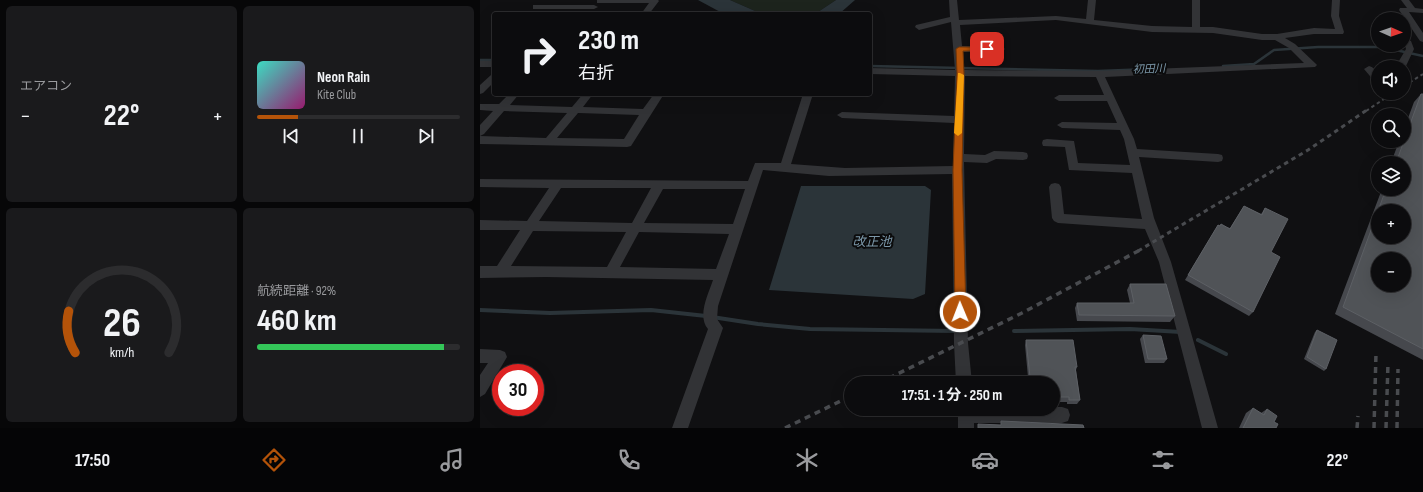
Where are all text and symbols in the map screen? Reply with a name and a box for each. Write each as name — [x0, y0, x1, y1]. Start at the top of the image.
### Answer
north arrow — [1371, 12, 1411, 52]
map controls — [1371, 12, 1411, 292]
text: 230 m — [578, 24, 639, 57]
icon: right — [512, 28, 564, 80]
pin — [970, 32, 1004, 66]
icon: arrive — [976, 38, 998, 60]
button: sound — [1371, 60, 1411, 100]
water label: 初田川 — [1132, 62, 1167, 76]
text: 右折 — [578, 63, 614, 84]
text: Neon Rain — [317, 68, 370, 87]
text: エアコン — [20, 78, 72, 94]
text: Kite Club — [317, 87, 356, 103]
text: 22° — [104, 98, 139, 134]
text: − — [20, 103, 31, 130]
text: + — [212, 103, 223, 130]
button: search — [1371, 108, 1411, 148]
icon: previous — [280, 125, 302, 147]
icon: pause — [347, 125, 369, 147]
icon: next — [415, 125, 437, 147]
button: layers — [1371, 156, 1411, 196]
button: + — [1371, 204, 1411, 244]
water label: 改正池 — [852, 234, 893, 250]
button: − — [1371, 252, 1411, 292]
text: 航続距離 · 92% — [257, 283, 336, 299]
position arrow — [939, 291, 981, 333]
text: 26 — [103, 299, 140, 348]
text: 460 km — [257, 303, 337, 339]
text: km/h — [109, 344, 134, 361]
speed limit sign: 30 — [492, 364, 544, 416]
text: 17:51 · 1 分 · 250 m — [902, 386, 1002, 405]
icon: directions — [260, 446, 288, 474]
icon: music — [438, 446, 466, 474]
icon: phone — [615, 446, 643, 474]
icon: climate — [793, 446, 821, 474]
icon: car — [971, 446, 999, 474]
icon: filters — [1149, 446, 1177, 474]
text: 17:50 — [75, 450, 110, 471]
text: 22° — [1327, 450, 1348, 471]

